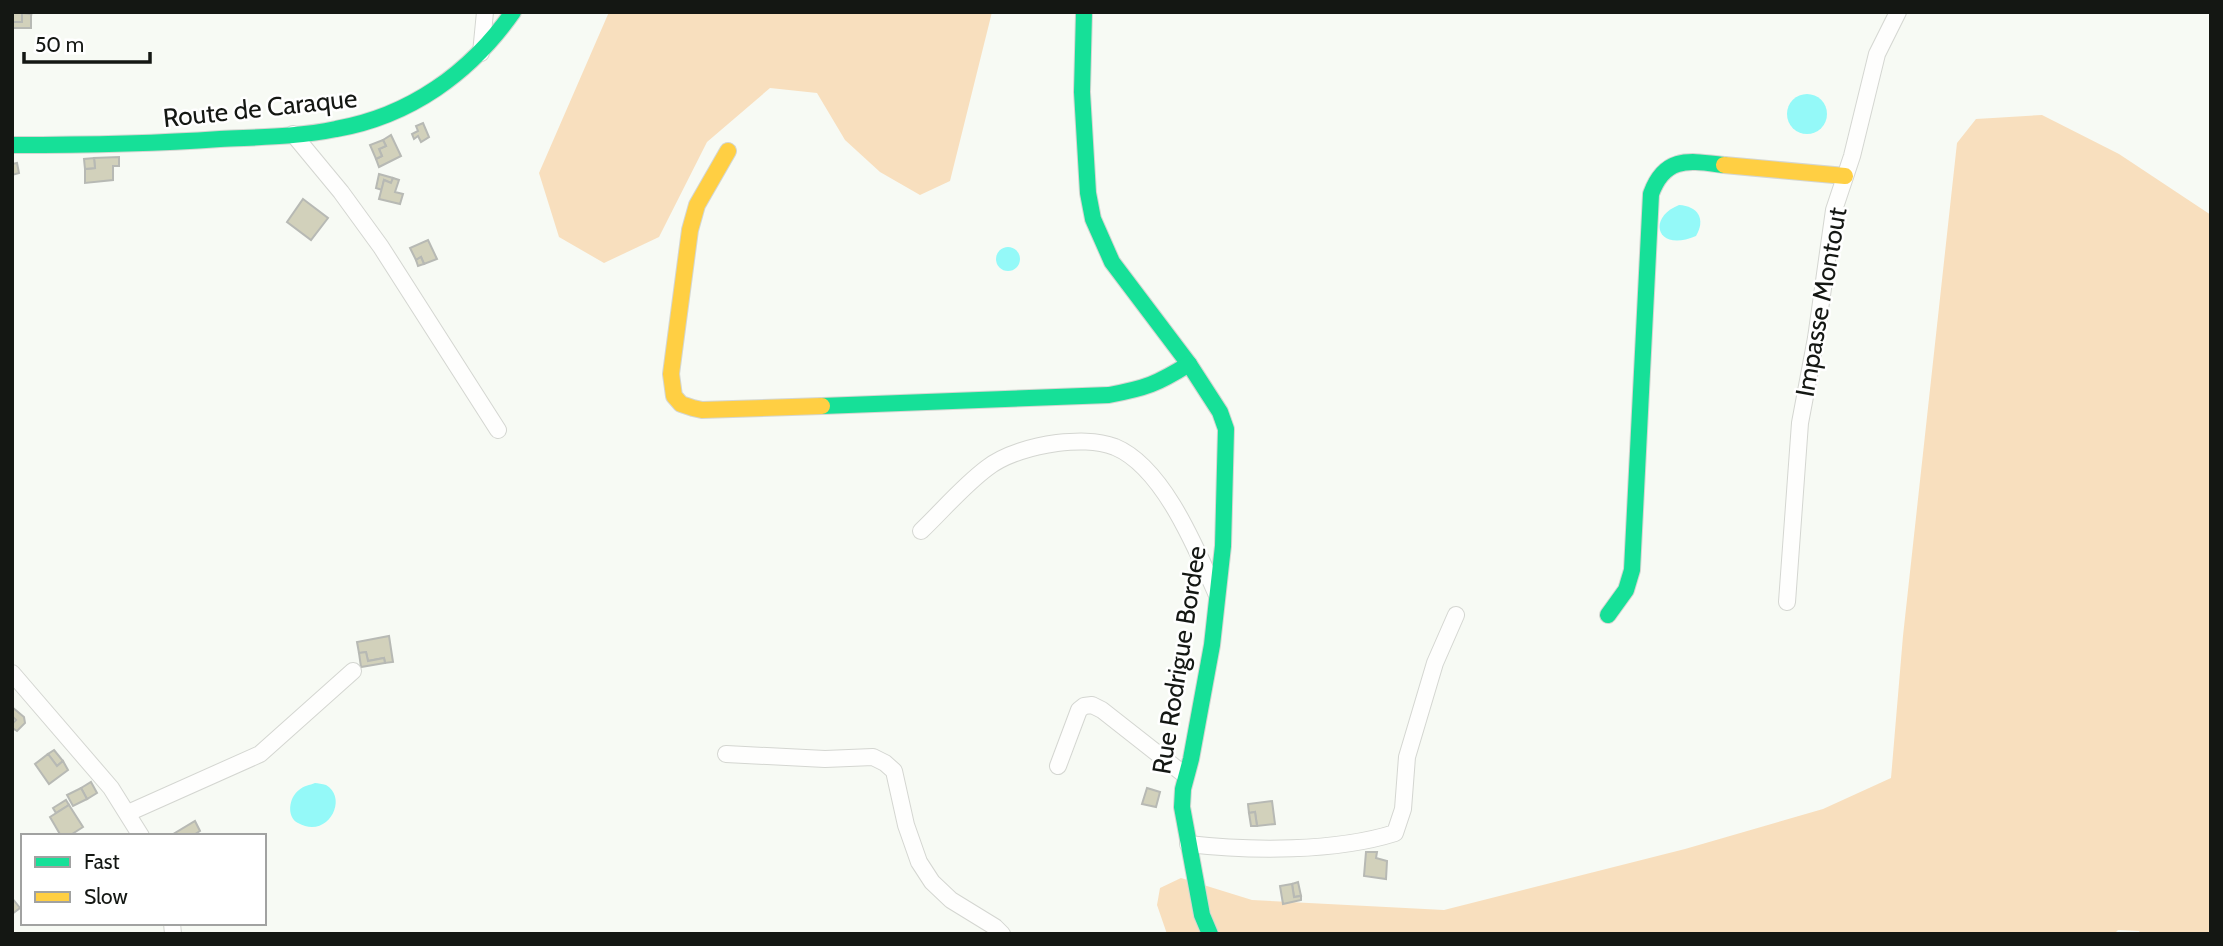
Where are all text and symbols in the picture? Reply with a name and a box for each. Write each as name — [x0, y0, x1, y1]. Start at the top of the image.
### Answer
scale bar — [24, 21, 150, 65]
text: 50 m — [35, 32, 84, 57]
street label: Route de Caraque — [161, 82, 359, 134]
street label: Impasse Montout — [1789, 205, 1853, 399]
street label: Rue Rodrigue Bordee — [1145, 544, 1213, 776]
legend — [21, 834, 266, 925]
text: Fast — [84, 849, 120, 874]
text: Slow — [84, 884, 128, 909]

